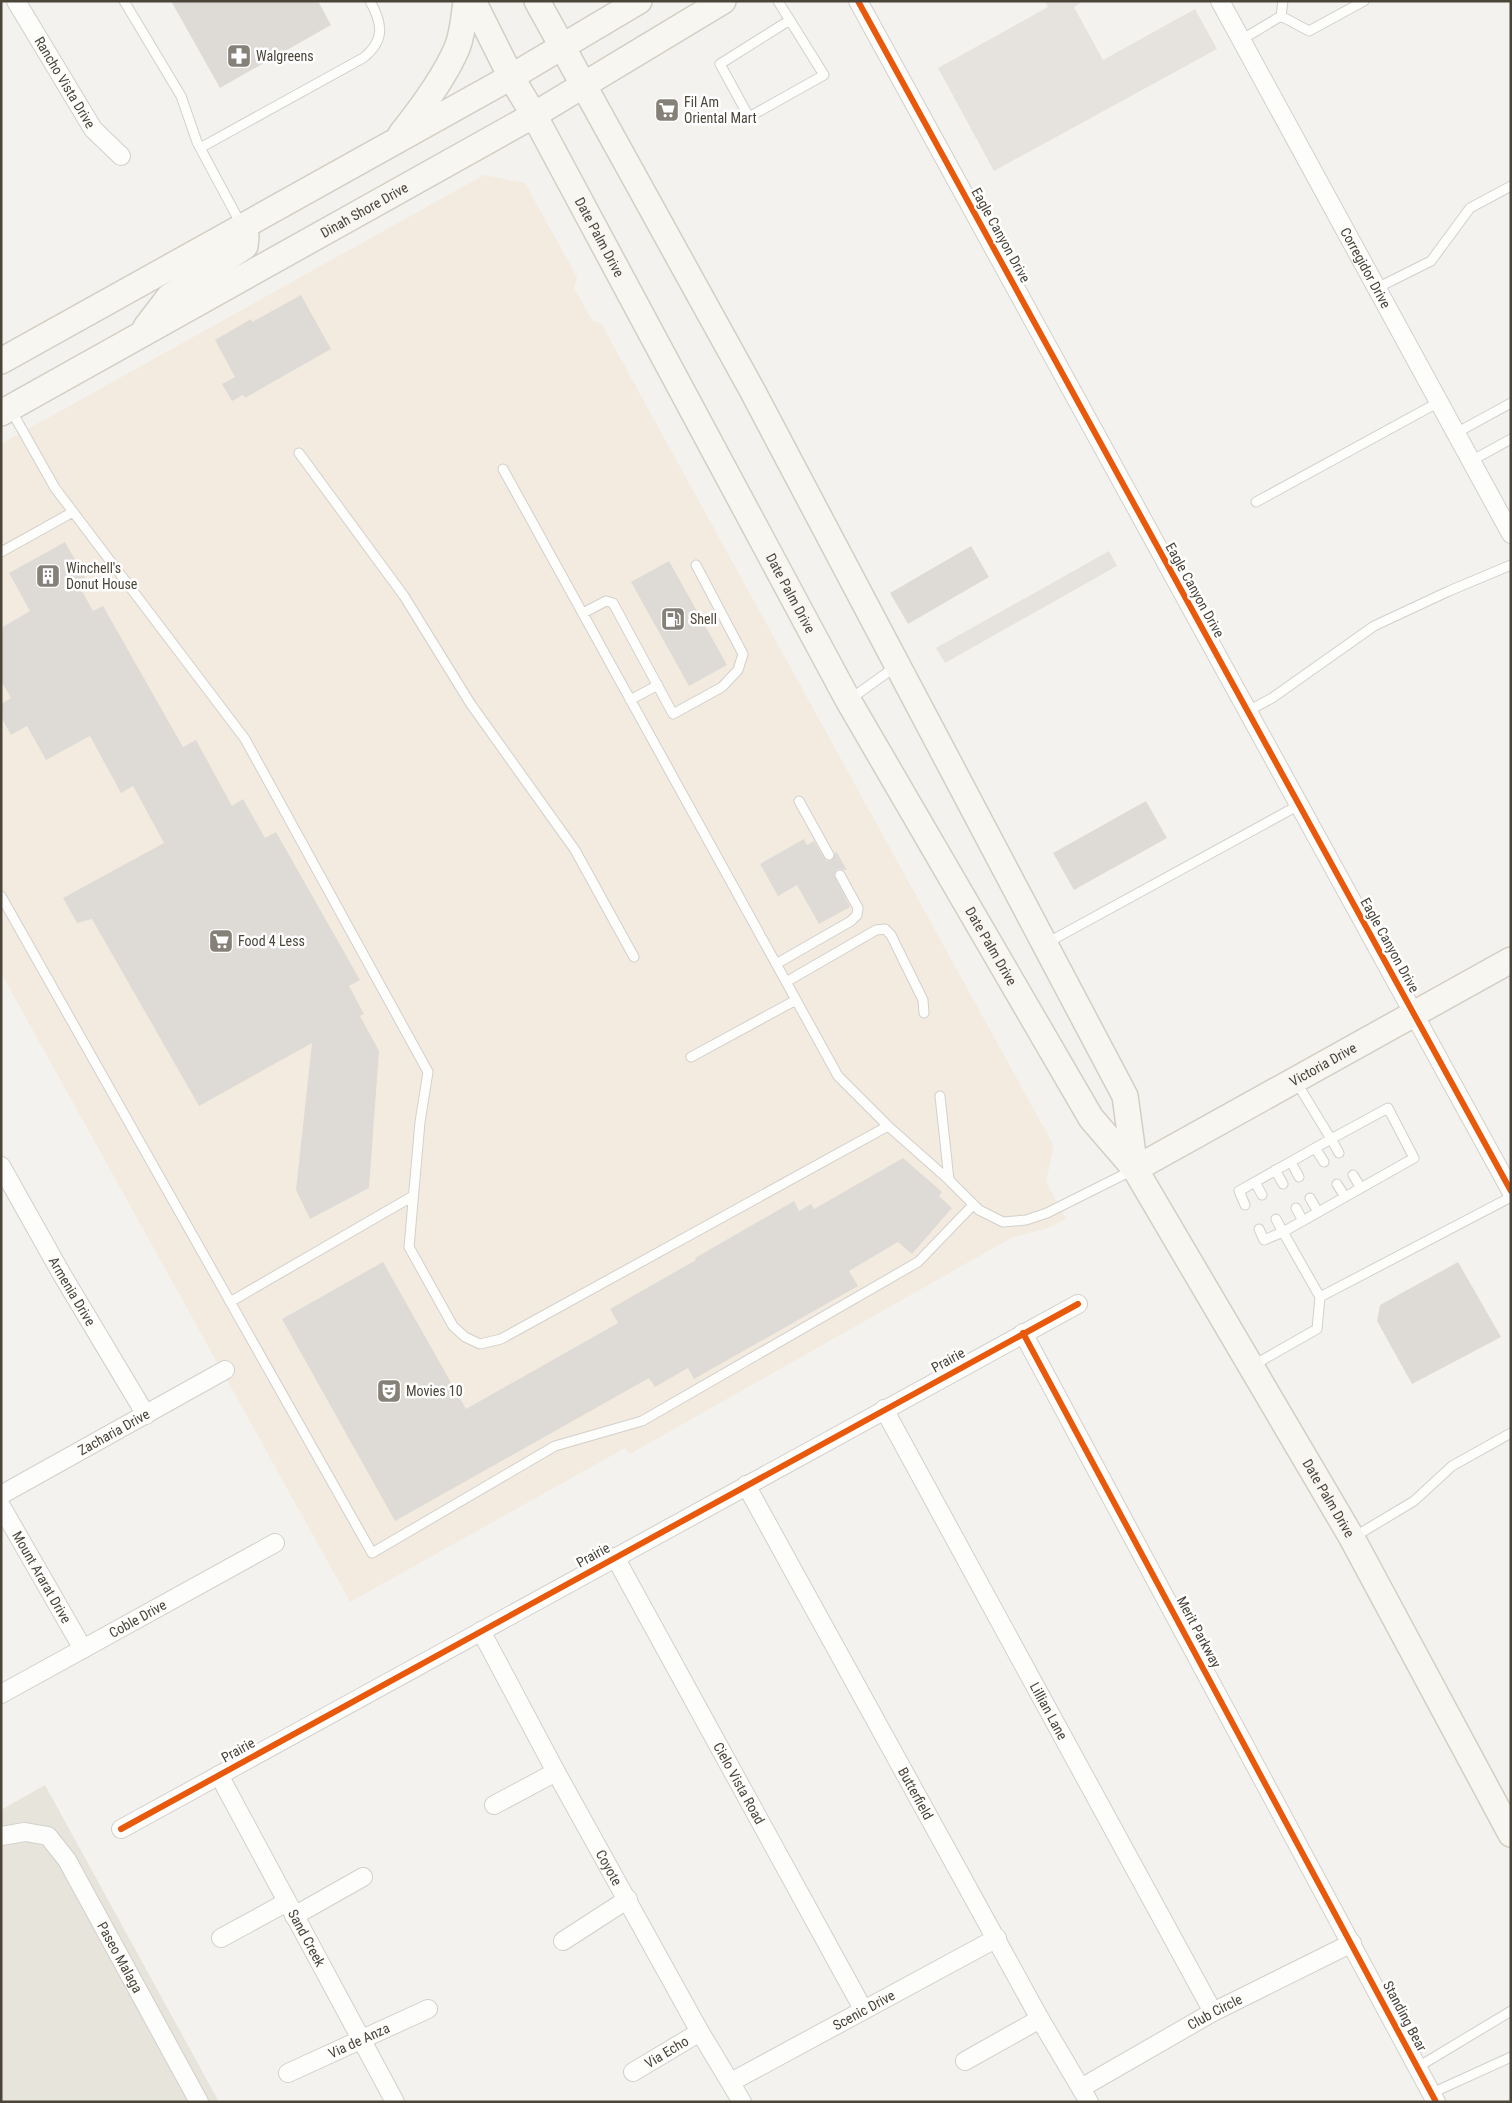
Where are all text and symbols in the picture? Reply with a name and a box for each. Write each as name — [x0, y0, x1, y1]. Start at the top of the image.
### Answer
street label: Rancho Vista Drive — [31, 34, 99, 131]
pharmacy icon: Walgreens — [226, 43, 252, 69]
place label: Walgreens — [256, 48, 314, 64]
place label: Fil Am Oriental Mart — [684, 94, 757, 126]
supermarket icon: Fil Am Oriental Mart — [654, 97, 680, 123]
street label: Dinah Shore Drive — [318, 179, 411, 241]
street label: Eagle Canyon Drive — [968, 185, 1034, 285]
street label: Date Palm Drive — [572, 195, 628, 280]
street label: Corregidor Drive — [1337, 225, 1394, 311]
street label: Eagle Canyon Drive — [1162, 540, 1228, 640]
street label: Date Palm Drive — [763, 551, 819, 636]
place label: Winchell's Donut House — [66, 560, 138, 592]
building icon: Winchell's Donut House — [35, 563, 61, 589]
fuel station icon: Shell — [660, 606, 686, 632]
place label: Shell — [690, 611, 717, 627]
street label: Eagle Canyon Drive — [1357, 895, 1423, 995]
street label: Date Palm Drive — [962, 904, 1020, 989]
supermarket icon: Food 4 Less — [208, 928, 234, 954]
place label: Food 4 Less — [238, 933, 305, 949]
street label: Victoria Drive — [1287, 1039, 1360, 1090]
street label: Armenia Drive — [46, 1254, 99, 1329]
street label: Prairie — [929, 1344, 968, 1376]
theatre icon: Movies 10 — [376, 1378, 402, 1404]
place label: Movies 10 — [406, 1383, 463, 1399]
street label: Zacharia Drive — [75, 1406, 153, 1458]
street label: Date Palm Drive — [1299, 1456, 1358, 1540]
street label: Mount Ararat Drive — [9, 1528, 75, 1626]
street label: Prairie — [574, 1539, 613, 1571]
street label: Merit Parkway — [1174, 1594, 1225, 1671]
street label: Coble Drive — [106, 1596, 169, 1641]
street label: Lillian Lane — [1027, 1679, 1071, 1743]
street label: Prairie — [219, 1734, 258, 1766]
street label: Cielo Vista Road — [710, 1740, 768, 1827]
street label: Butterfield — [895, 1764, 937, 1822]
street label: Coyote — [593, 1847, 625, 1889]
street label: Sand Creek — [285, 1907, 329, 1970]
street label: Paseo Malaga — [94, 1919, 146, 1995]
street label: Standing Bear — [1380, 1978, 1430, 2054]
street label: Scenic Drive — [830, 1987, 898, 2033]
street label: Club Circle — [1185, 1991, 1245, 2033]
street label: Via de Anza — [326, 2020, 392, 2061]
street label: Via Echo — [642, 2033, 691, 2071]

